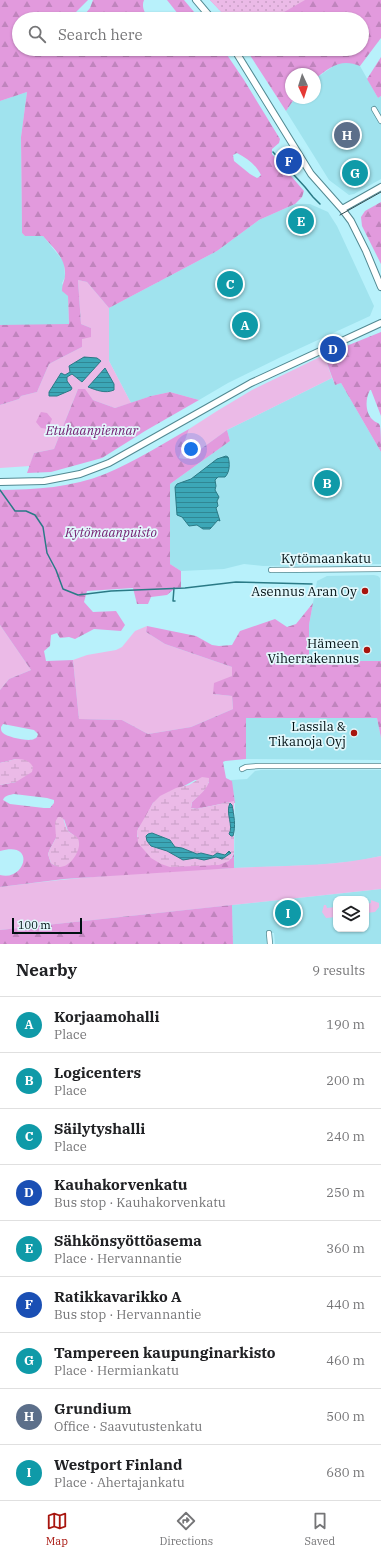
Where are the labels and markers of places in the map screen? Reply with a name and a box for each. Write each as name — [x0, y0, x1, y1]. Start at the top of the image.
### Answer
pin: H — [334, 120, 360, 150]
pin: F — [276, 146, 302, 176]
pin: G — [342, 158, 368, 188]
pin: E — [288, 206, 314, 236]
pin: C — [217, 269, 243, 299]
pin: A — [232, 310, 258, 340]
pin: D — [320, 334, 346, 364]
pin: B — [314, 468, 340, 498]
place label: Asennus Aran Oy — [251, 583, 357, 600]
marker: Asennus Aran Oy — [360, 586, 370, 596]
place label: Hämeen Viherrakennus — [267, 635, 359, 667]
marker: Hämeen Viherrakennus — [362, 645, 372, 655]
place label: Lassila & Tikanoja Oyj — [269, 718, 346, 750]
marker: Lassila & Tikanoja Oyj — [349, 728, 359, 738]
pin: I — [275, 898, 301, 928]

